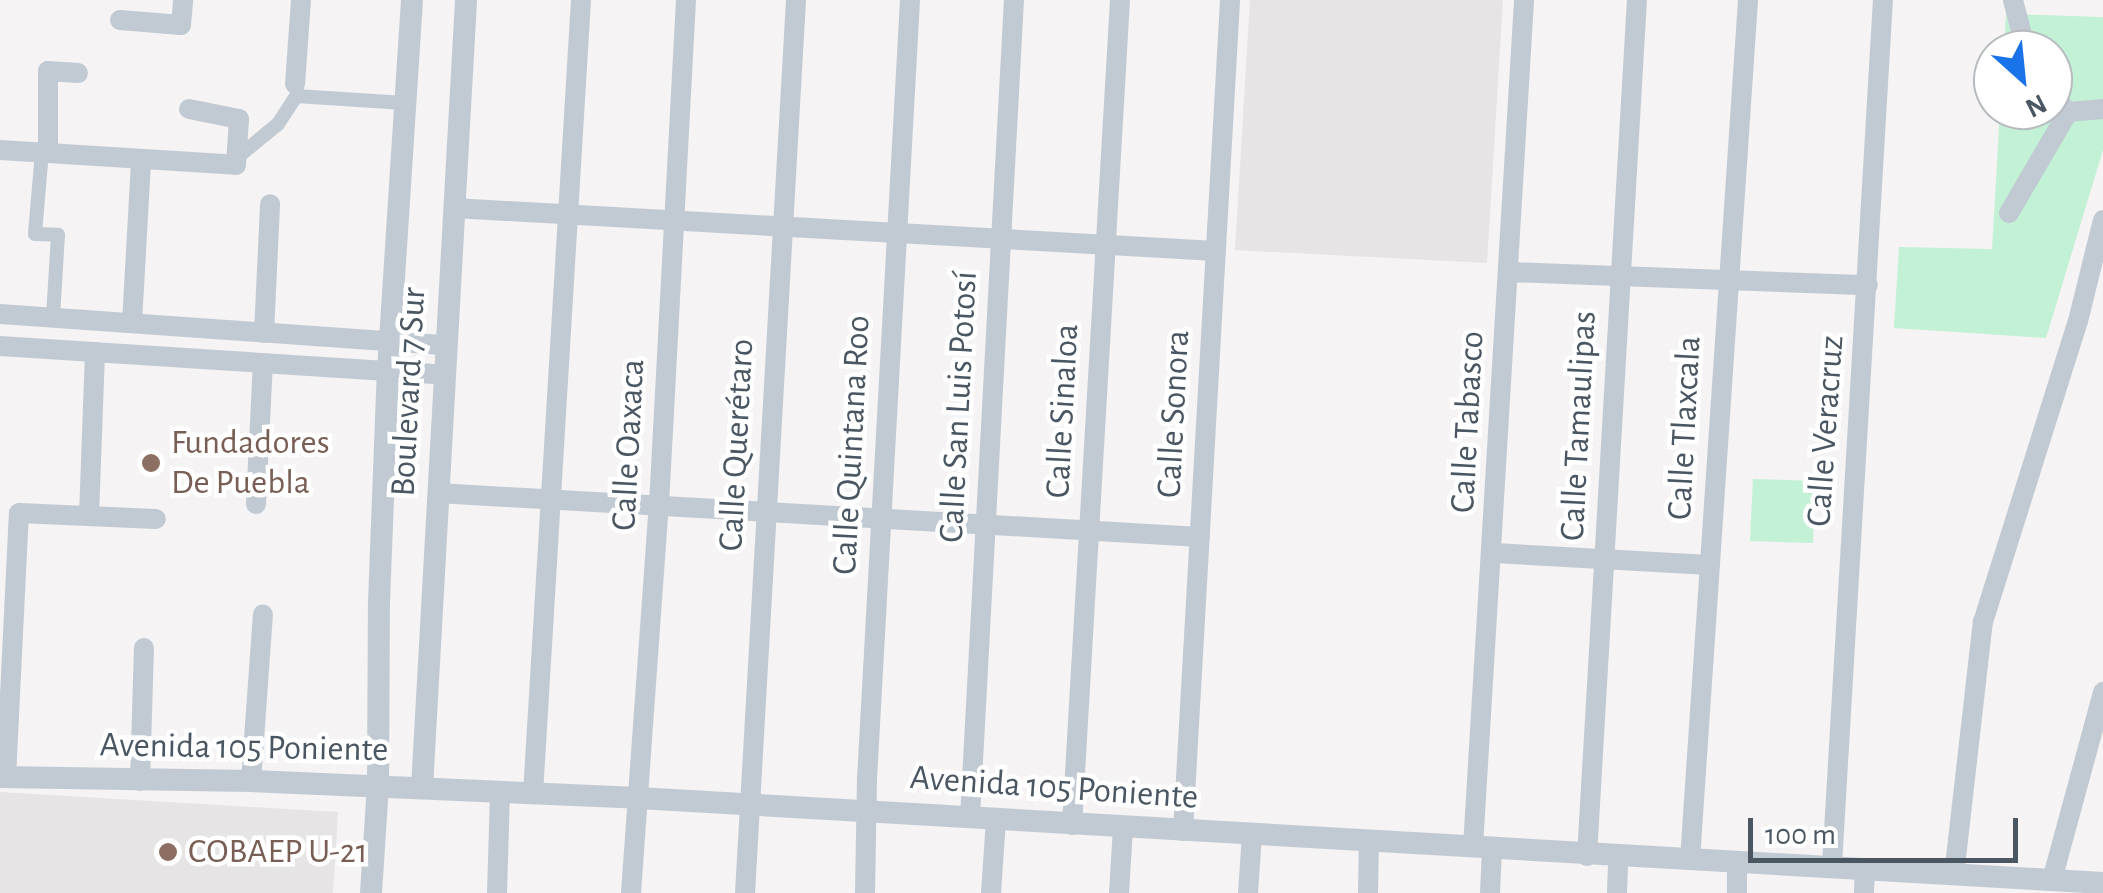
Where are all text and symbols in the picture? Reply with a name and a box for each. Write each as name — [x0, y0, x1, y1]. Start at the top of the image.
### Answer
north arrow — [1973, 30, 2073, 130]
text: N — [2021, 88, 2051, 122]
street label: Calle San Luis Potosí — [931, 270, 987, 544]
street label: Boulevard 7 Sur — [383, 286, 435, 498]
street label: Calle Tamaulipas — [1552, 310, 1606, 542]
street label: Calle Quintana Roo — [824, 314, 880, 576]
street label: Calle Sinaloa — [1037, 323, 1089, 499]
street label: Calle Sonora — [1149, 329, 1199, 499]
street label: Calle Tabasco — [1442, 330, 1494, 514]
street label: Calle Veracruz — [1798, 334, 1854, 528]
street label: Calle Tlaxcala — [1659, 335, 1711, 521]
street label: Calle Querétaro — [710, 338, 764, 552]
street label: Calle Oaxaca — [604, 358, 654, 532]
place label: Fundadores De Puebla — [171, 422, 330, 504]
marker: Fundadores De Puebla — [140, 452, 162, 474]
street label: Avenida 105 Poniente — [99, 724, 389, 772]
street label: Avenida 105 Poniente — [909, 757, 1199, 819]
scale bar — [1753, 798, 2023, 860]
text: 100 m — [1765, 820, 1836, 850]
place label: COBAEP U-21 — [188, 831, 368, 873]
marker: COBAEP U-21 — [157, 841, 179, 863]

